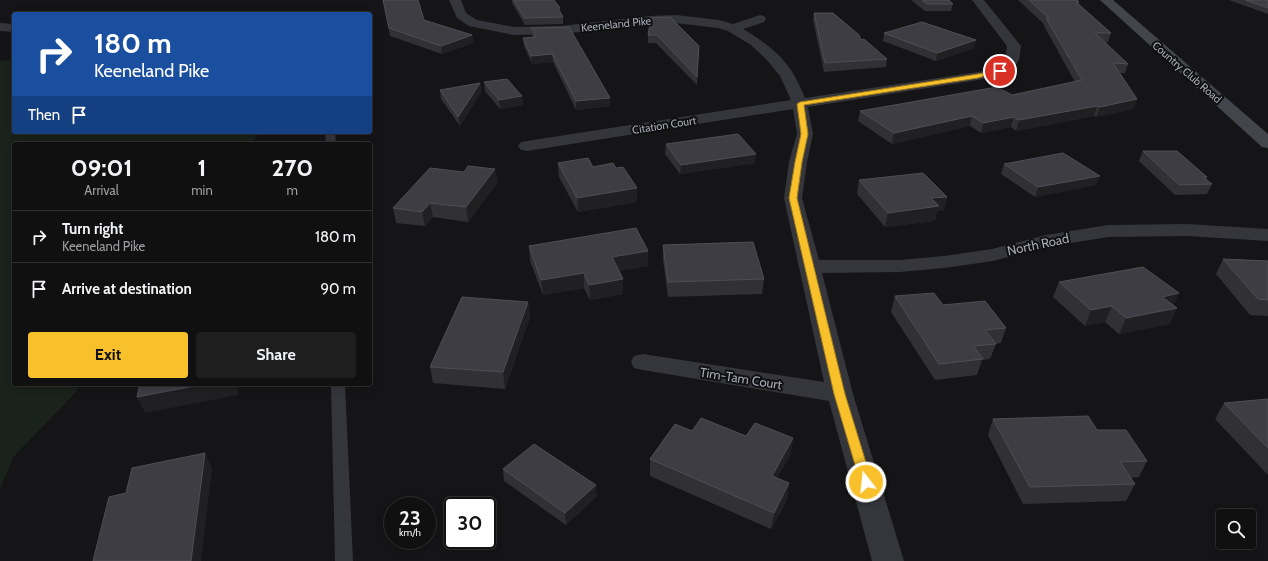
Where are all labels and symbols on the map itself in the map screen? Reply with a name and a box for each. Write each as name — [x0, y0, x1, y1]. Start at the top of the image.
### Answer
street label: Keeneland Pike — [580, 13, 652, 35]
street label: Country Club Road — [1149, 38, 1225, 106]
pin — [983, 54, 1017, 88]
street label: Citation Court — [631, 113, 697, 137]
street label: North Road — [1006, 230, 1070, 258]
street label: Tim-Tam Court — [699, 364, 784, 392]
position arrow — [845, 461, 887, 503]
speed limit sign: 30 — [444, 497, 496, 549]

